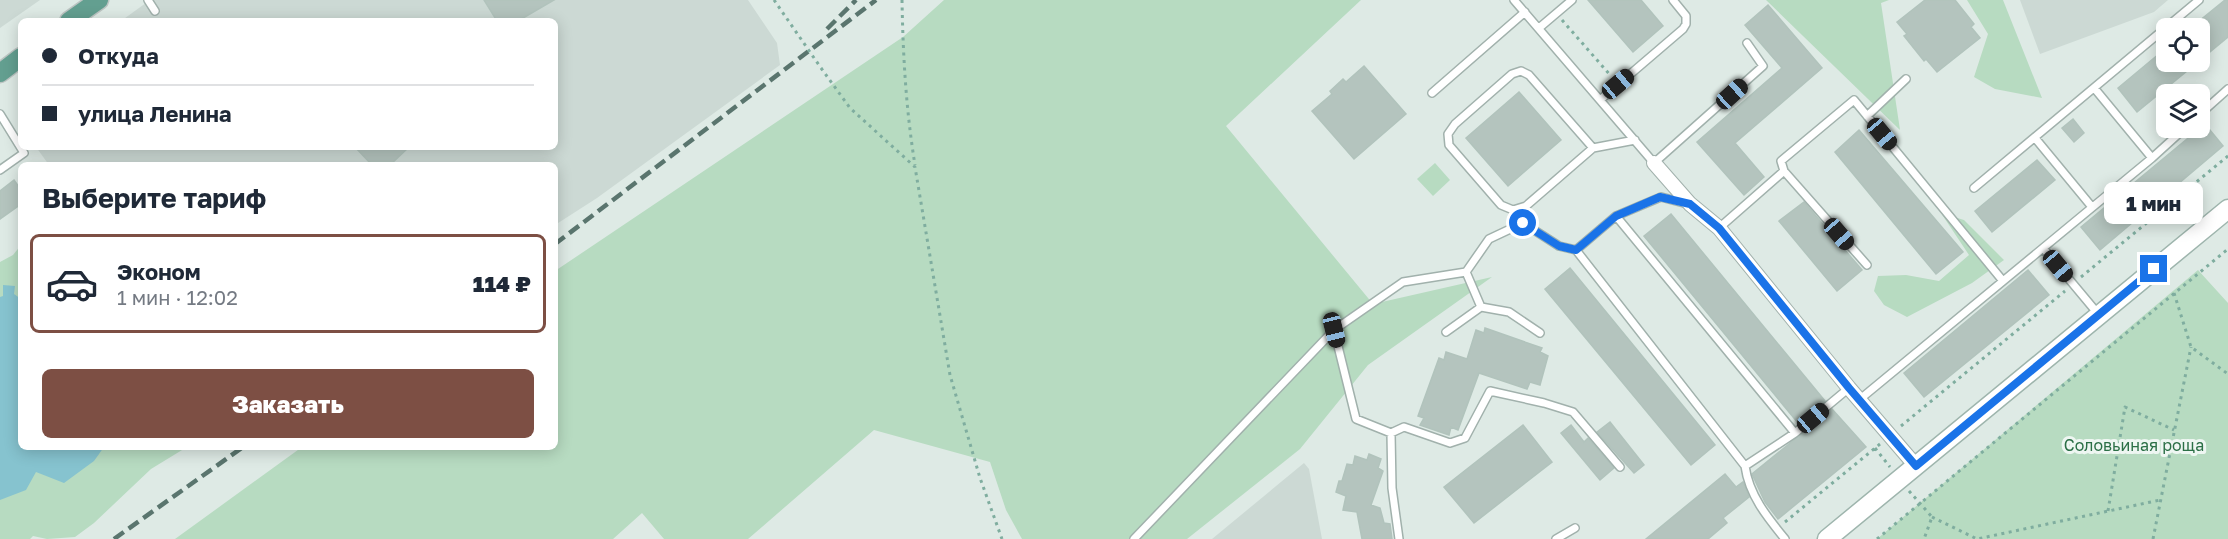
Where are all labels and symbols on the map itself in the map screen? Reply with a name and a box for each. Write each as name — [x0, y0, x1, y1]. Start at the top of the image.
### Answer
car — [1598, 66, 1638, 102]
car — [1713, 75, 1751, 113]
car — [1864, 114, 1900, 154]
callout: 1 мин — [2104, 182, 2204, 224]
route start — [1509, 209, 1536, 236]
car — [1820, 215, 1858, 253]
car — [2040, 246, 2076, 286]
route end — [2140, 255, 2167, 282]
car — [1321, 310, 1347, 350]
car — [1793, 400, 1833, 436]
park label: Соловьиная роща — [2064, 435, 2204, 455]

